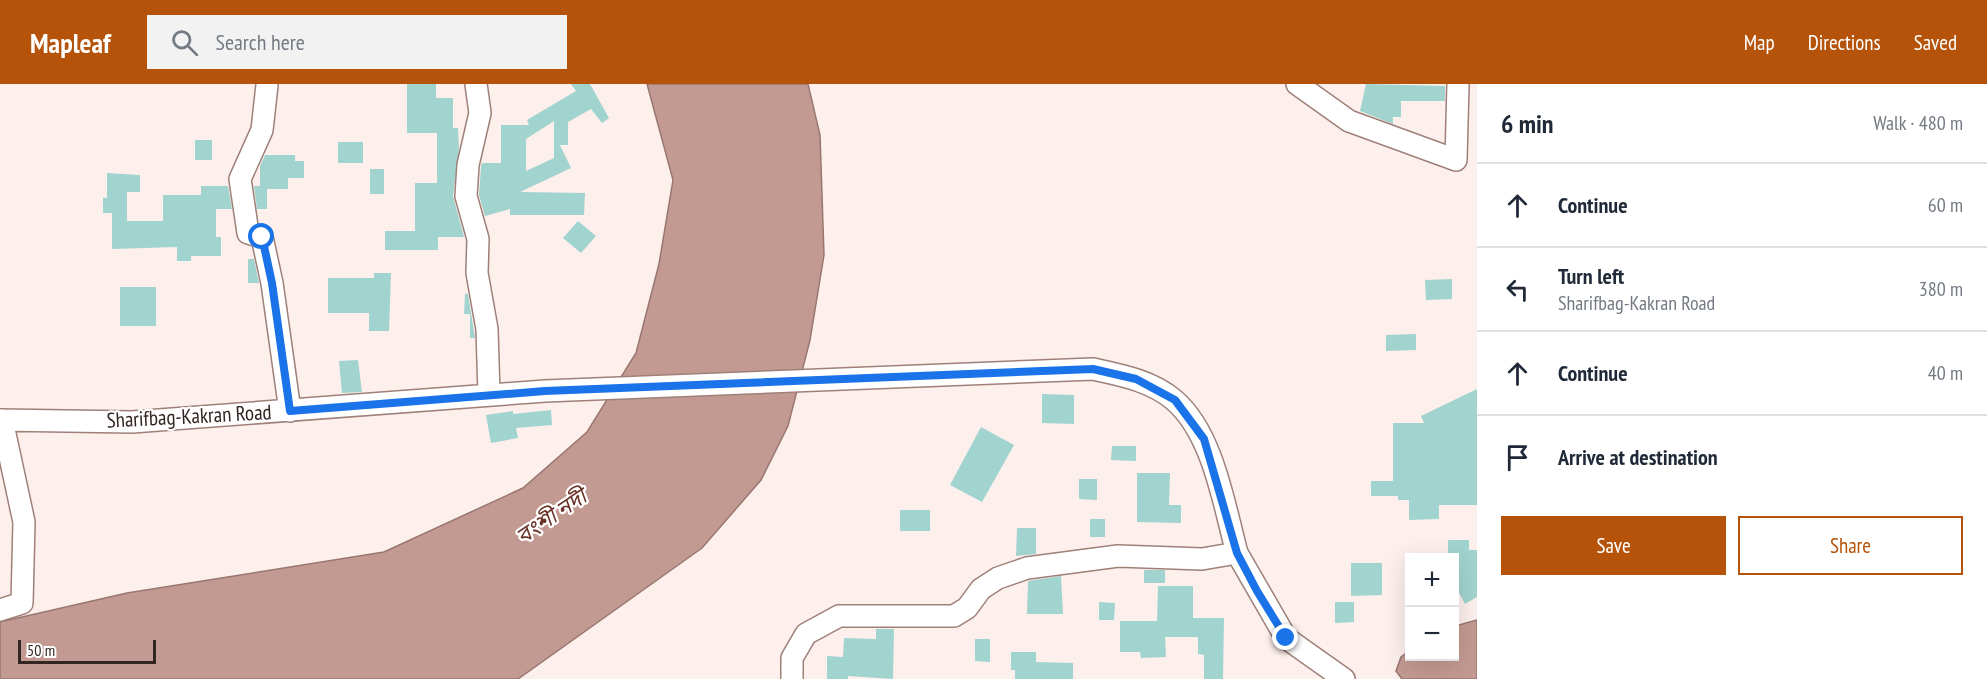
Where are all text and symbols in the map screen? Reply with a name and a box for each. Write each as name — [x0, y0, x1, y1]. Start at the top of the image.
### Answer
search box — [147, 15, 567, 69]
text: Mapleaf — [30, 24, 111, 61]
icon: search — [168, 26, 201, 59]
text: Search here — [216, 28, 305, 56]
text: Map — [1744, 29, 1775, 56]
text: Directions — [1808, 29, 1881, 56]
text: Saved — [1914, 29, 1957, 56]
text: 6 min — [1501, 107, 1554, 140]
text: Walk · 480 m — [1873, 110, 1963, 136]
icon: ahead — [1501, 189, 1534, 222]
text: Continue — [1558, 191, 1628, 219]
text: 60 m — [1928, 192, 1963, 218]
route start — [248, 223, 274, 249]
text: Turn left — [1558, 262, 1624, 290]
icon: left — [1501, 273, 1534, 306]
text: 380 m — [1919, 276, 1963, 302]
text: Sharifbag-Kakran Road — [1558, 290, 1715, 316]
icon: ahead — [1501, 357, 1534, 390]
text: Continue — [1558, 359, 1628, 387]
text: 40 m — [1928, 360, 1963, 386]
street label: Sharifbag-Kakran Road — [106, 398, 272, 434]
icon: arrive — [1501, 441, 1534, 474]
text: Arrive at destination — [1558, 443, 1718, 471]
water label: বংশী নদী — [510, 480, 595, 550]
button: Save — [1501, 516, 1726, 575]
button: Share — [1738, 516, 1963, 575]
map controls — [1405, 553, 1459, 661]
button: + — [1405, 553, 1459, 607]
button: − — [1405, 607, 1459, 661]
route end — [1272, 624, 1298, 650]
scale bar — [18, 637, 156, 664]
text: 50 m — [27, 640, 55, 660]

